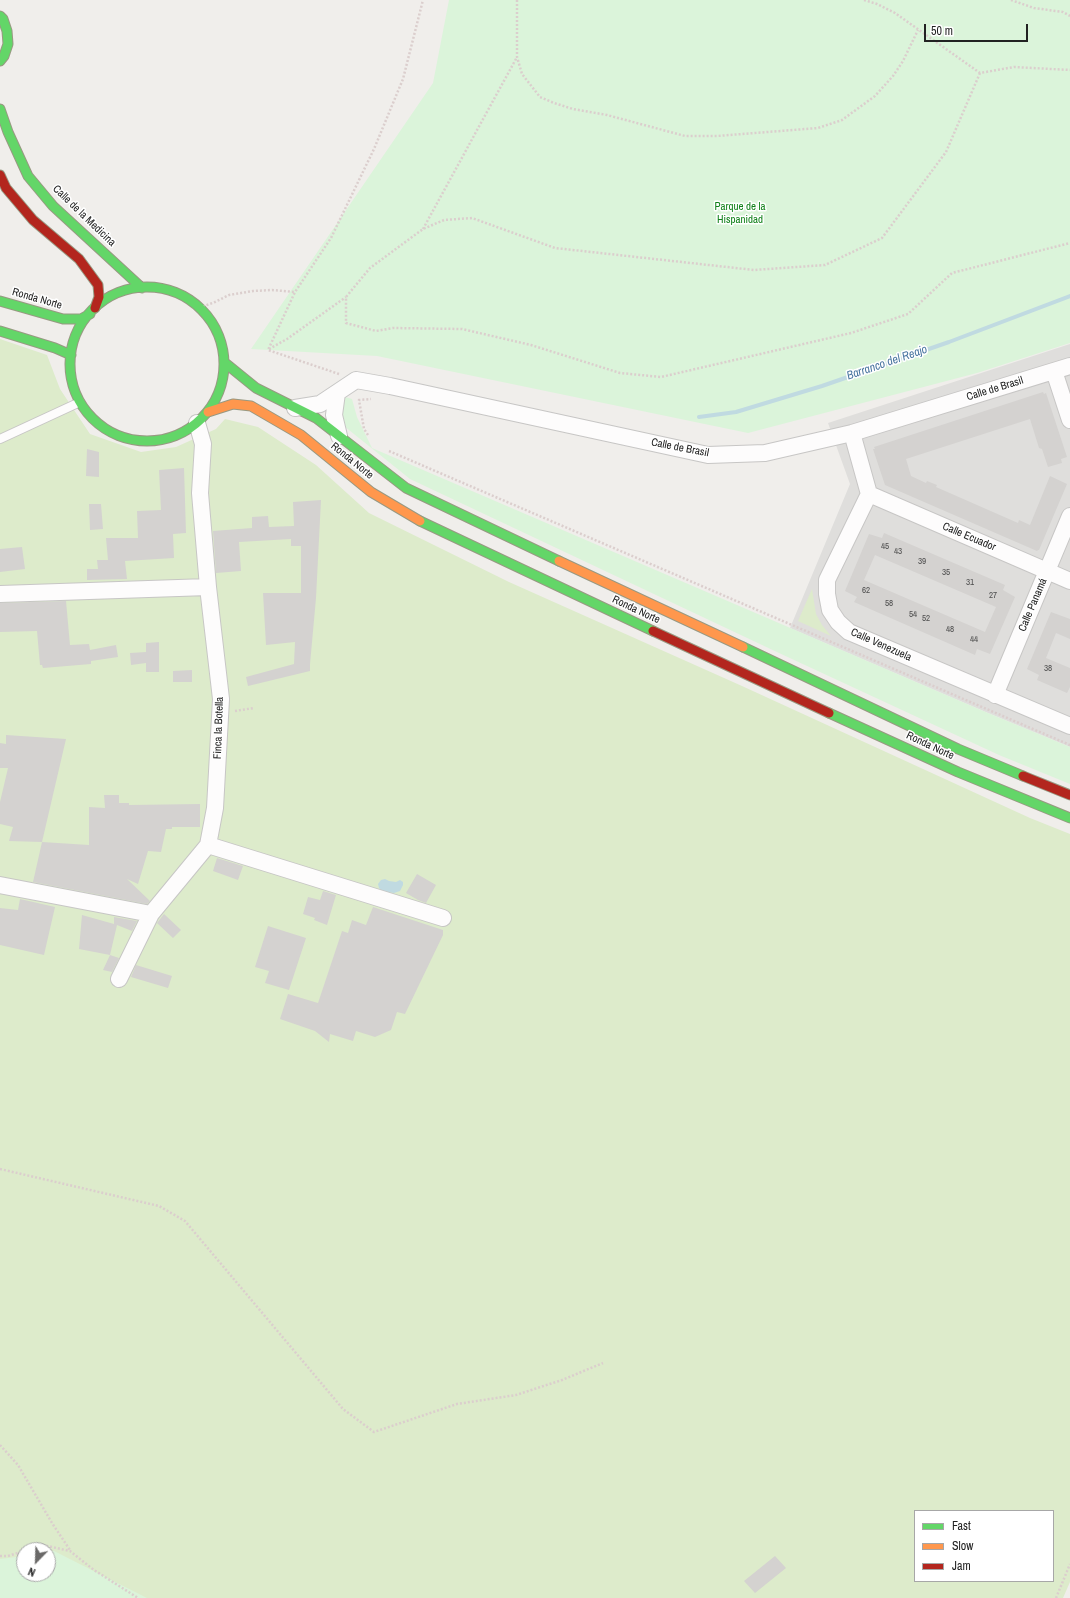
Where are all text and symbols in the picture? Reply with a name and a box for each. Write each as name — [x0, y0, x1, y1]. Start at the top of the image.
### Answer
scale bar — [926, 16, 1030, 42]
text: 50 m — [931, 23, 953, 39]
street label: Calle de la Medicina — [50, 183, 118, 249]
park label: Parque de la Hispanidad — [714, 200, 766, 226]
street label: Ronda Norte — [11, 286, 63, 312]
water label: Barranco del Reajo — [845, 342, 929, 384]
street label: Calle de Brasil — [965, 374, 1025, 404]
street label: Calle de Brasil — [650, 436, 710, 460]
street label: Ronda Norte — [328, 440, 376, 482]
street label: Calle Ecuador — [940, 520, 998, 554]
house number: 45 — [881, 542, 889, 552]
house number: 43 — [894, 547, 902, 557]
house number: 39 — [918, 557, 926, 567]
house number: 35 — [942, 568, 950, 578]
street label: Calle Panamá — [1016, 576, 1050, 634]
house number: 31 — [966, 578, 974, 588]
house number: 62 — [862, 586, 870, 596]
house number: 27 — [989, 591, 997, 601]
street label: Ronda Norte — [610, 593, 662, 627]
house number: 58 — [885, 599, 893, 609]
house number: 54 — [909, 610, 917, 620]
house number: 52 — [922, 614, 930, 624]
house number: 48 — [946, 625, 954, 635]
street label: Calle Venezuela — [849, 626, 913, 664]
house number: 44 — [970, 635, 978, 645]
house number: 38 — [1044, 664, 1052, 674]
street label: Finca la Botella — [211, 697, 227, 759]
street label: Ronda Norte — [904, 729, 956, 763]
legend — [914, 1510, 1054, 1582]
text: Fast — [952, 1518, 971, 1534]
text: Slow — [952, 1538, 973, 1554]
north arrow — [16, 1542, 56, 1582]
text: Jam — [952, 1558, 971, 1574]
text: N — [26, 1564, 37, 1580]

